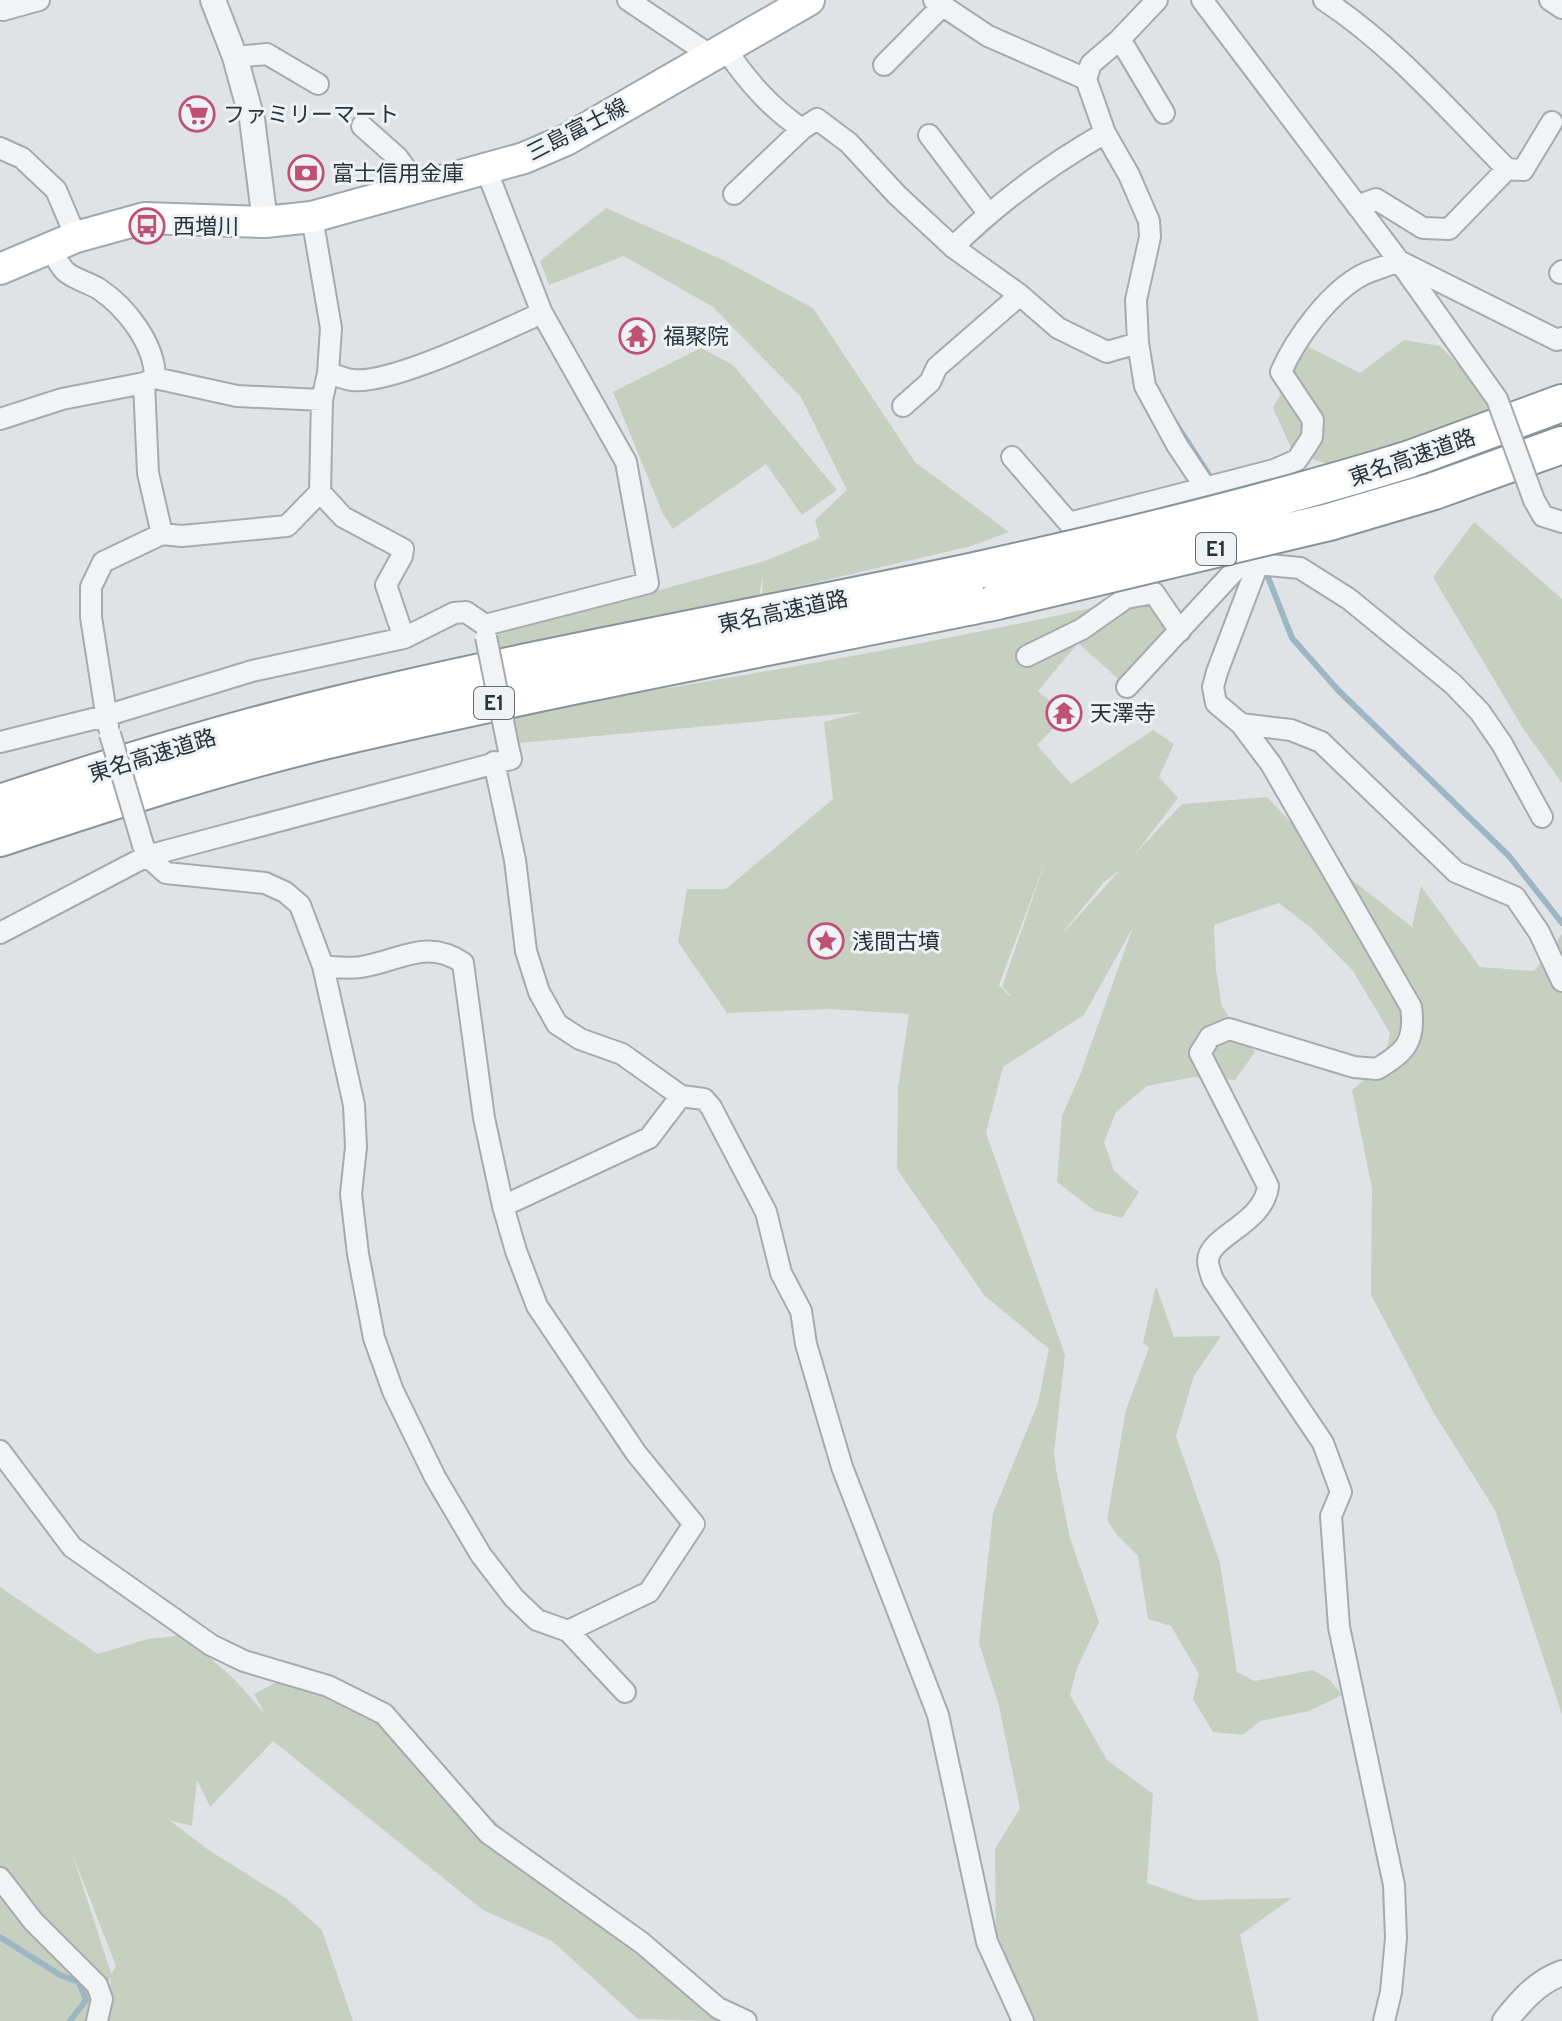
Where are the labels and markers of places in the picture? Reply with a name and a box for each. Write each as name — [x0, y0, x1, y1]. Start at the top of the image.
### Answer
supermarket icon: ファミリーマート — [178, 95, 216, 133]
place label: ファミリーマート — [223, 103, 399, 130]
bank icon: 富士信用金庫 — [287, 154, 325, 192]
place label: 富士信用金庫 — [332, 162, 464, 189]
bus stop icon: 西増川 — [128, 207, 166, 245]
place label: 西増川 — [173, 215, 239, 242]
temple icon: 福聚院 — [618, 317, 656, 355]
place label: 福聚院 — [663, 325, 729, 352]
temple icon: 天澤寺 — [1045, 694, 1083, 732]
place label: 天澤寺 — [1090, 702, 1156, 729]
place icon: 浅間古墳 — [807, 922, 845, 960]
place label: 浅間古墳 — [852, 930, 940, 957]

